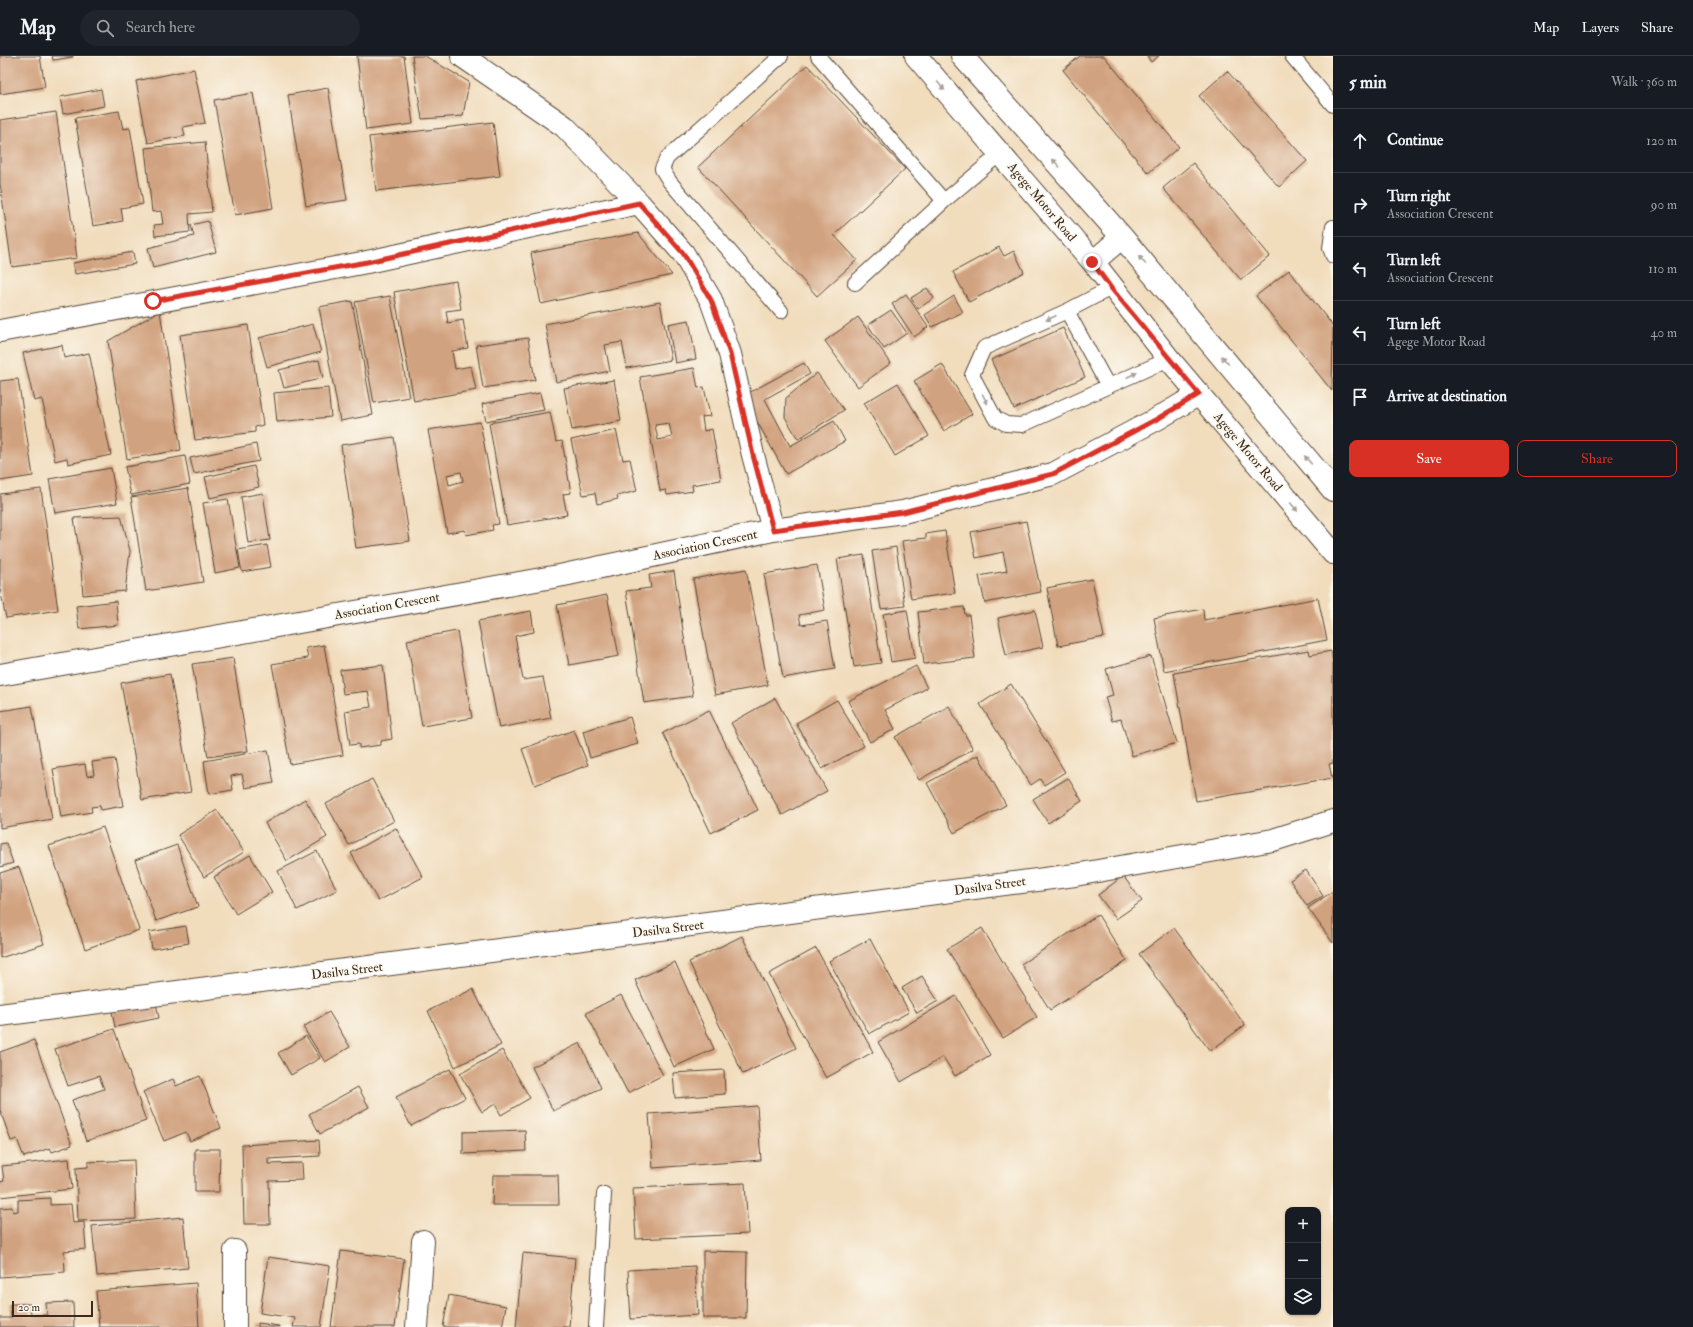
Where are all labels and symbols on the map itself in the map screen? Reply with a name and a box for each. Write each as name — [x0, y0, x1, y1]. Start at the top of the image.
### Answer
one-way arrow — [936, 81, 945, 90]
street label: Agege Motor Road — [1004, 158, 1080, 245]
one-way arrow — [1052, 158, 1061, 167]
route end — [1083, 253, 1101, 271]
one-way arrow — [1137, 255, 1146, 266]
route start — [144, 292, 162, 310]
one-way arrow — [1046, 315, 1057, 321]
one-way arrow — [1220, 355, 1229, 366]
one-way arrow — [1127, 372, 1139, 378]
one-way arrow — [981, 393, 988, 404]
street label: Agege Motor Road — [1210, 408, 1286, 495]
one-way arrow — [1304, 455, 1313, 465]
one-way arrow — [1290, 502, 1299, 513]
street label: Association Crescent — [650, 526, 759, 564]
street label: Association Crescent — [332, 589, 441, 623]
street label: Dasilva Street — [953, 873, 1027, 899]
street label: Dasilva Street — [631, 917, 705, 941]
street label: Dasilva Street — [310, 959, 384, 983]
scale bar — [12, 1299, 93, 1318]

